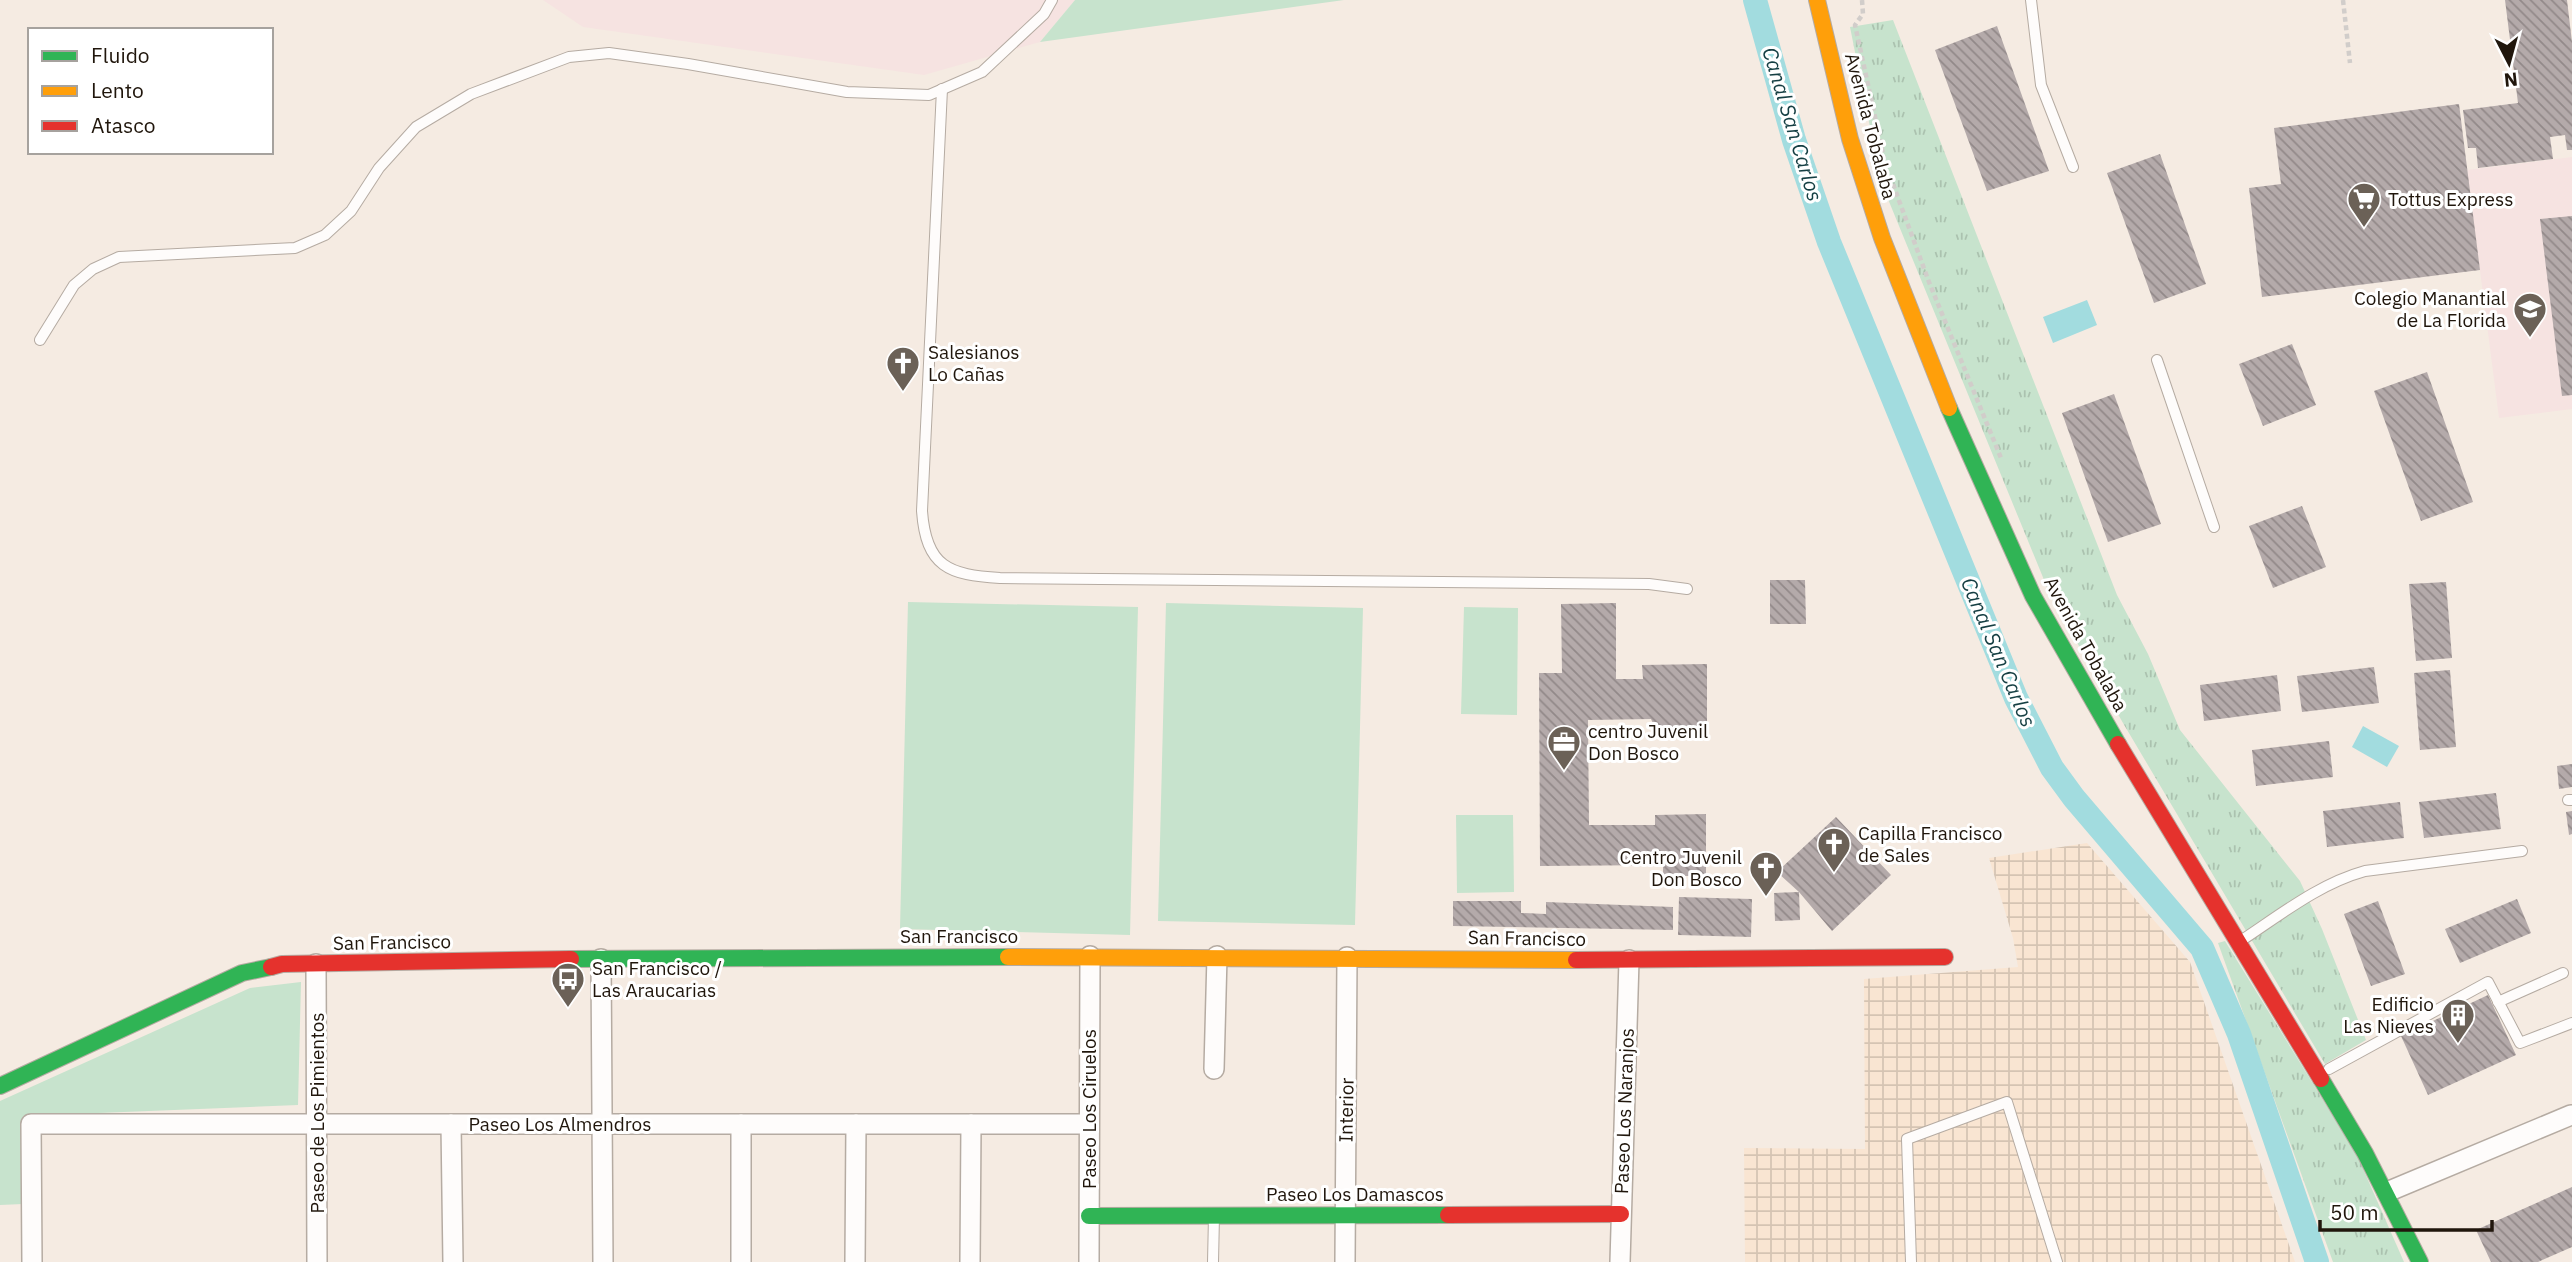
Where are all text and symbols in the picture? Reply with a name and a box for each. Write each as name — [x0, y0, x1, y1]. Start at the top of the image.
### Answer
legend — [28, 28, 273, 154]
north arrow — [2474, 28, 2544, 98]
text: Fluido — [91, 41, 150, 69]
water label: Canal San Carlos — [1756, 44, 1830, 205]
street label: Avenida Tobalaba — [1840, 50, 1902, 202]
text: N — [2503, 67, 2519, 93]
text: Lento — [91, 76, 144, 104]
text: Atasco — [91, 111, 155, 139]
supermarket icon: Tottus Express — [2345, 180, 2383, 229]
place label: Tottus Express — [2388, 187, 2513, 211]
place label: Colegio Manantial de La Florida — [2354, 286, 2506, 332]
school or university icon: Colegio Manantial de La Florida — [2511, 290, 2549, 339]
place label: Salesianos Lo Cañas — [928, 340, 1020, 386]
church icon: Salesianos Lo Cañas — [884, 344, 922, 393]
street label: Avenida Tobalaba — [2039, 572, 2133, 716]
water label: Canal San Carlos — [1955, 573, 2043, 731]
place label: centro Juvenil Don Bosco — [1588, 719, 1708, 765]
office icon: centro Juvenil Don Bosco — [1545, 723, 1583, 772]
place label: Capilla Francisco de Sales — [1858, 821, 2002, 867]
church icon: Capilla Francisco de Sales — [1815, 825, 1853, 874]
place label: Centro Juvenil Don Bosco — [1619, 845, 1742, 891]
church icon: Centro Juvenil Don Bosco — [1747, 849, 1785, 898]
street label: San Francisco — [900, 924, 1018, 948]
street label: San Francisco — [1468, 925, 1586, 951]
street label: San Francisco — [333, 929, 451, 955]
place label: San Francisco / Las Araucarias — [592, 956, 722, 1002]
bus stop icon: San Francisco / Las Araucarias — [549, 960, 587, 1009]
place label: Edificio Las Nieves — [2343, 992, 2434, 1038]
building icon: Edificio Las Nieves — [2439, 996, 2477, 1045]
street label: Paseo de Los Pimientos — [305, 1012, 329, 1214]
street label: Paseo Los Naranjos — [1609, 1028, 1639, 1194]
street label: Paseo Los Ciruelos — [1077, 1029, 1101, 1189]
street label: Interior — [1333, 1077, 1359, 1143]
street label: Paseo Los Almendros — [469, 1112, 651, 1136]
street label: Paseo Los Damascos — [1266, 1182, 1444, 1206]
scale bar — [2320, 1188, 2492, 1232]
text: 50 m — [2330, 1198, 2379, 1226]

